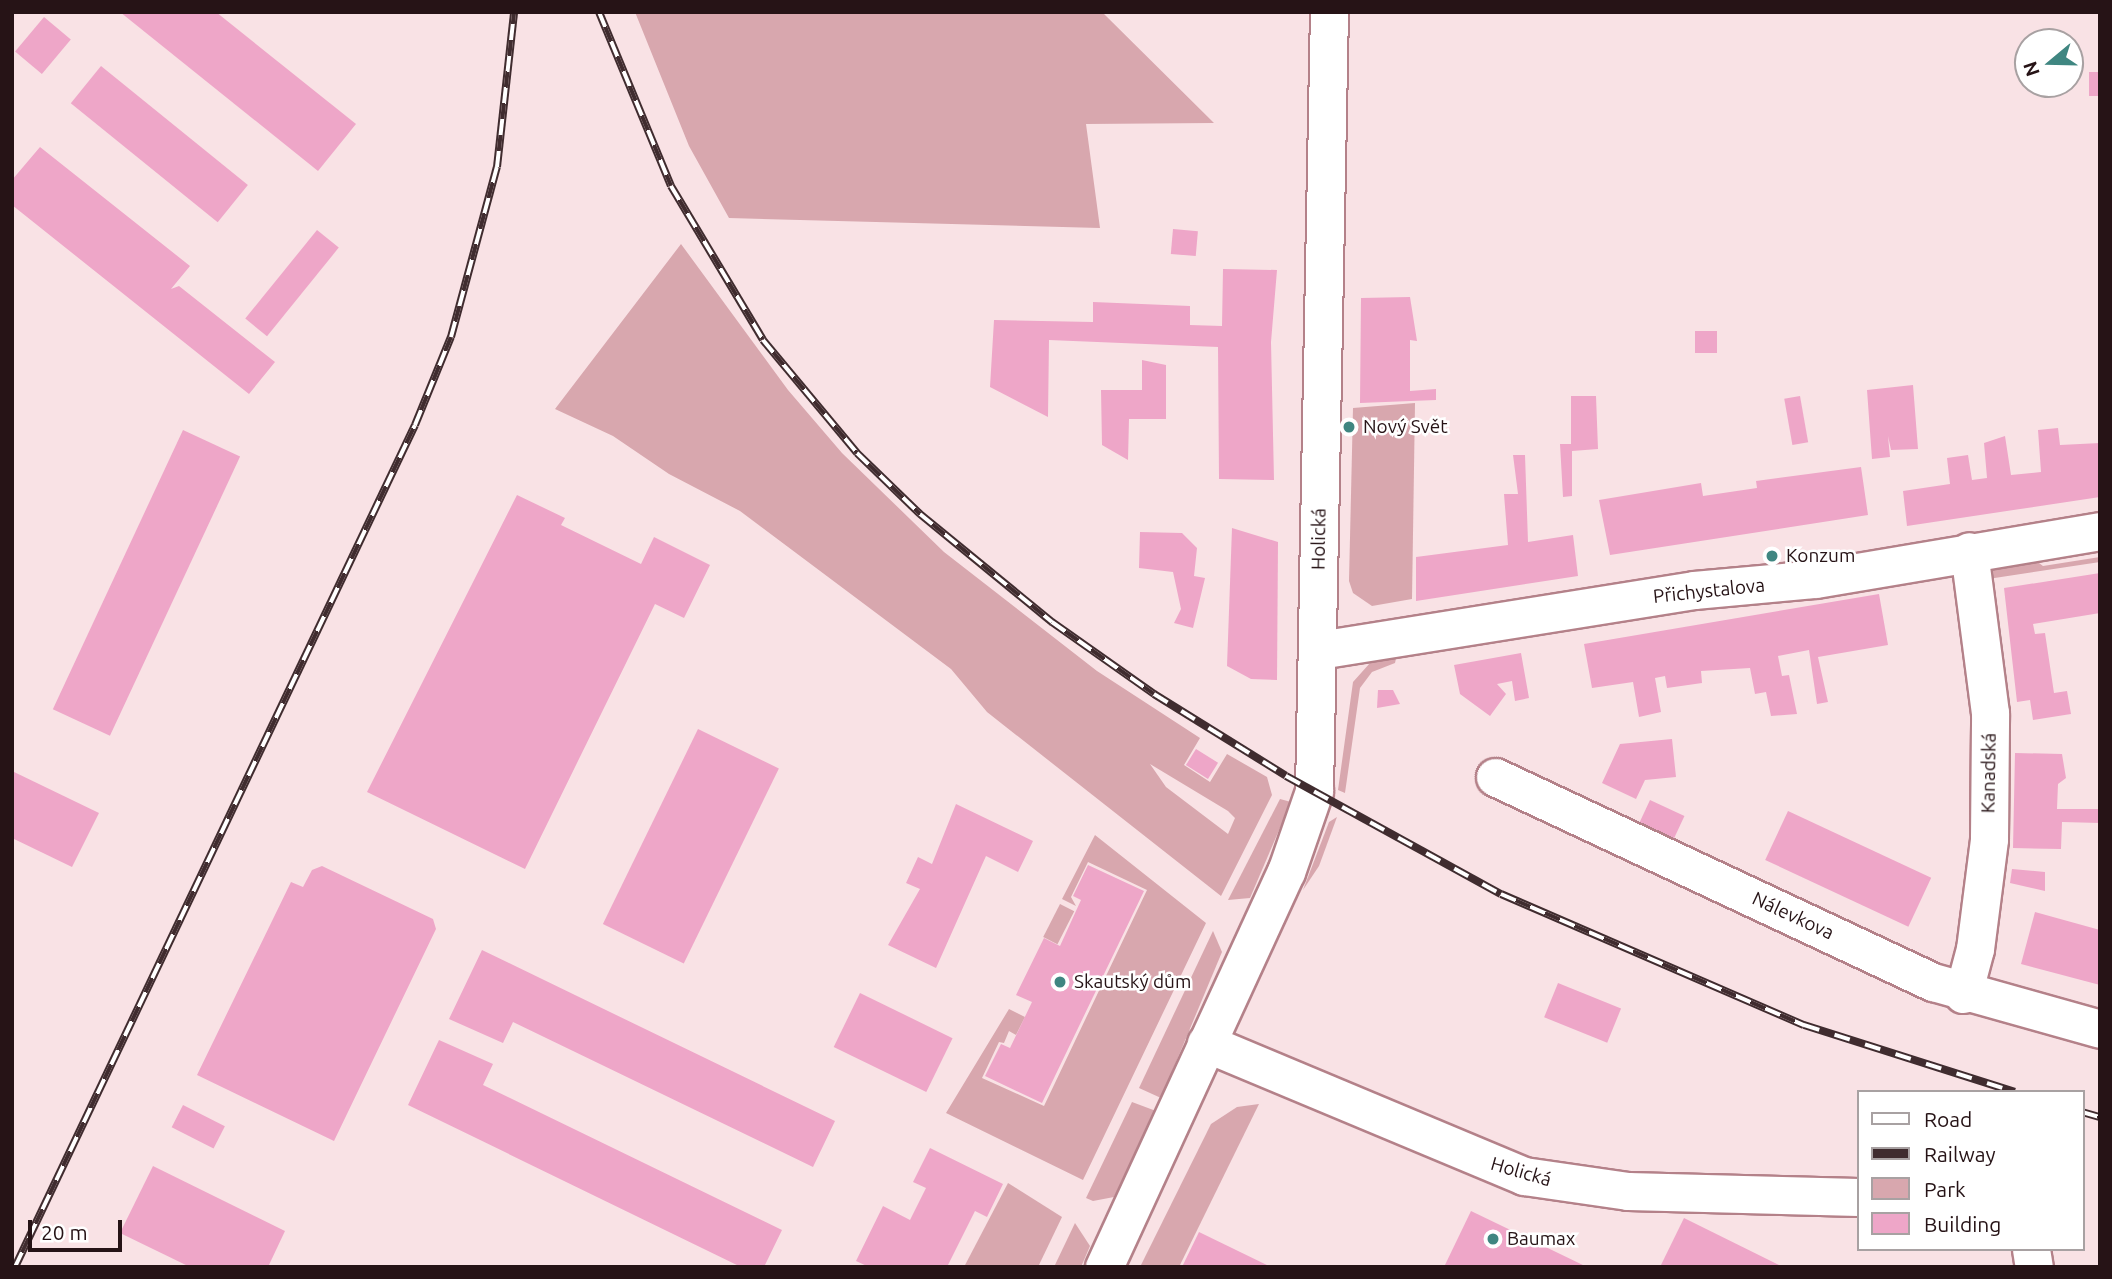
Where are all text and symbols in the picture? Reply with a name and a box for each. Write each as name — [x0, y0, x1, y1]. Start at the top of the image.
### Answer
north arrow — [2014, 28, 2084, 98]
text: N — [2018, 59, 2044, 79]
place label: Nový Svět — [1363, 416, 1448, 438]
marker: Nový Svět — [1341, 419, 1357, 435]
street label: Holická — [1307, 508, 1331, 570]
place label: Konzum — [1786, 545, 1855, 567]
marker: Konzum — [1764, 548, 1780, 564]
street label: Přichystalova — [1652, 574, 1766, 608]
street label: Kanadská — [1977, 732, 2001, 814]
street label: Nálevkova — [1749, 887, 1837, 945]
place label: Skautský dům — [1074, 971, 1191, 993]
marker: Skautský dům — [1052, 974, 1068, 990]
legend — [1856, 1090, 2084, 1251]
text: Road — [1924, 1107, 1972, 1131]
text: Railway — [1924, 1142, 1996, 1166]
street label: Holická — [1488, 1152, 1554, 1192]
text: Park — [1924, 1177, 1966, 1201]
scale bar — [32, 1206, 126, 1250]
text: Building — [1924, 1212, 2001, 1236]
text: 20 m — [41, 1220, 88, 1244]
place label: Baumax — [1507, 1228, 1575, 1250]
marker: Baumax — [1485, 1231, 1501, 1247]

